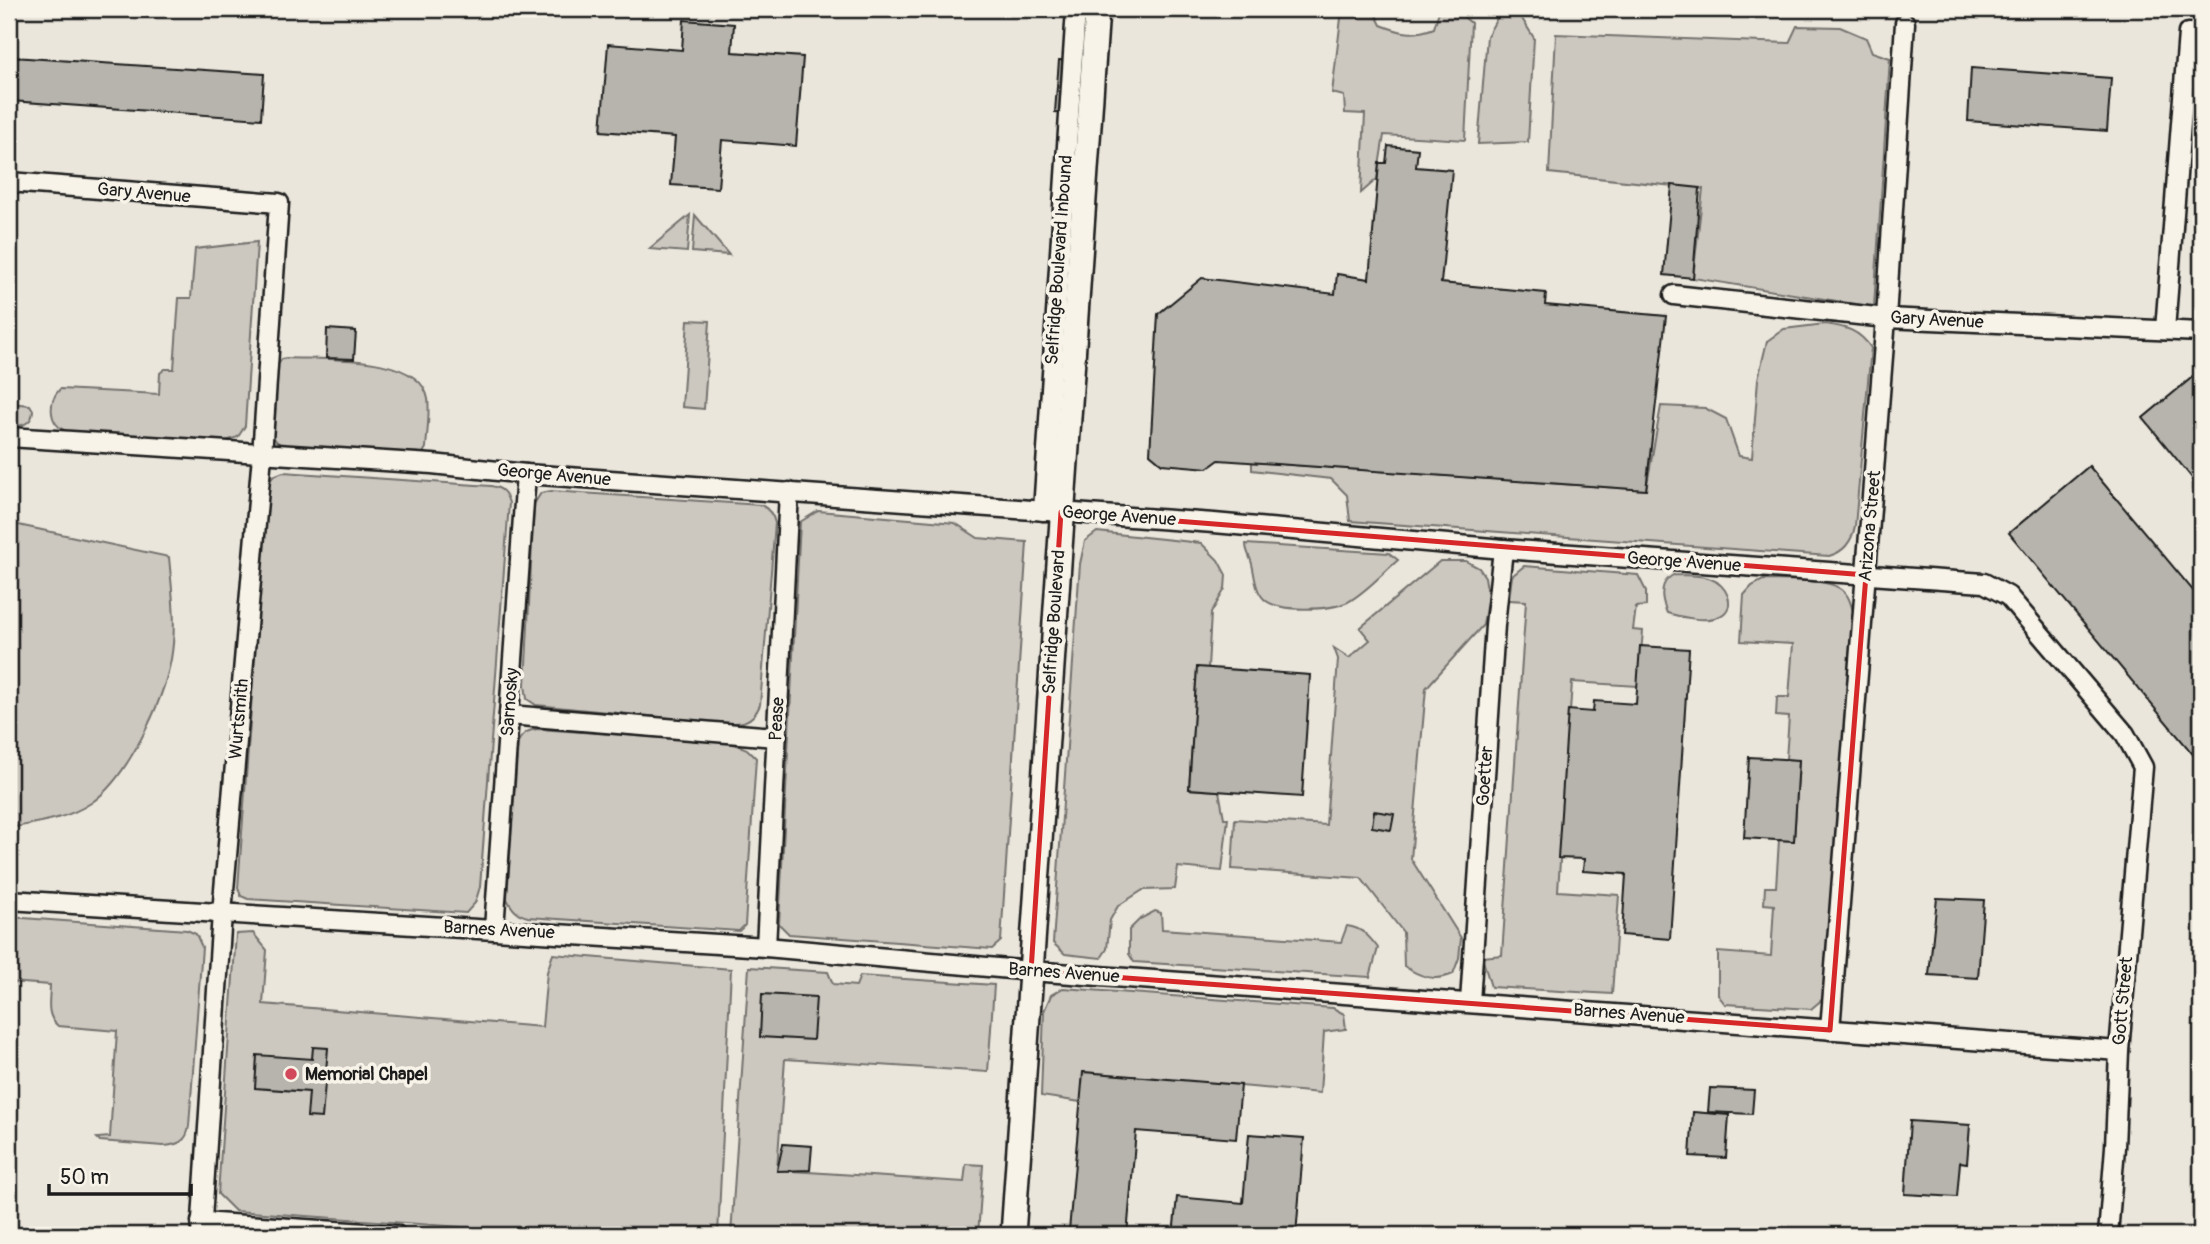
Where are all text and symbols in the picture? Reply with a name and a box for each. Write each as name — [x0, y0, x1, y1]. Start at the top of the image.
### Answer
street label: Selfridge Boulevard Inbound — [1040, 154, 1078, 366]
street label: Gary Avenue — [96, 177, 192, 209]
street label: Gary Avenue — [1890, 306, 1984, 334]
street label: George Avenue — [496, 459, 612, 491]
street label: Arizona Street — [1854, 469, 1886, 583]
street label: George Avenue — [1061, 501, 1177, 531]
street label: George Avenue — [1626, 547, 1742, 577]
street label: Selfridge Boulevard — [1037, 549, 1071, 695]
street label: Sarnosky — [496, 667, 524, 737]
street label: Wurtsmith — [224, 678, 254, 760]
street label: Pease — [764, 696, 790, 742]
street label: Goetter — [1471, 745, 1499, 807]
street label: Barnes Avenue — [443, 916, 555, 944]
street label: Gott Street — [2108, 955, 2138, 1046]
street label: Barnes Avenue — [1008, 958, 1120, 988]
street label: Barnes Avenue — [1573, 999, 1685, 1029]
place label: Memorial Chapel — [305, 1063, 428, 1086]
marker: Memorial Chapel — [283, 1066, 299, 1082]
scale bar — [49, 1153, 191, 1197]
text: 50 m — [60, 1164, 109, 1191]

